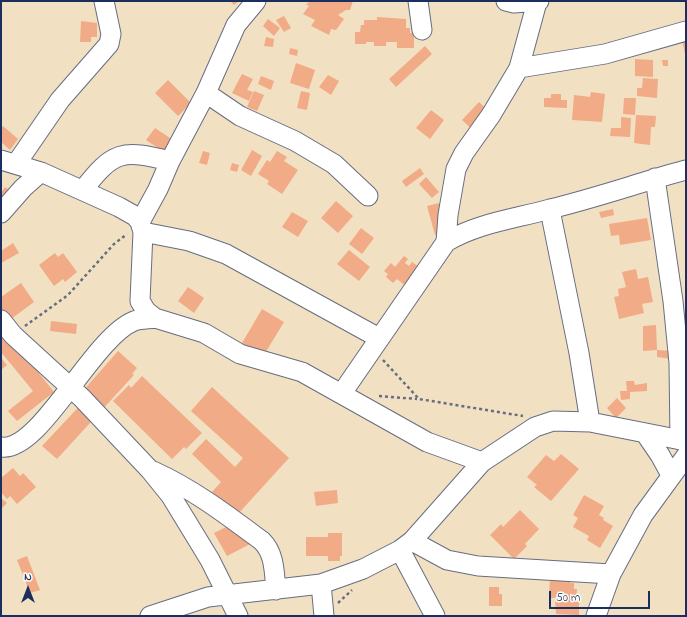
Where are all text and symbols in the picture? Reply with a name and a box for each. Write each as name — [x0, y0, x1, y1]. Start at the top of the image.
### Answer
north arrow — [8, 569, 48, 609]
text: N — [24, 569, 32, 585]
scale bar — [551, 583, 652, 609]
text: 50 m — [556, 589, 580, 607]

